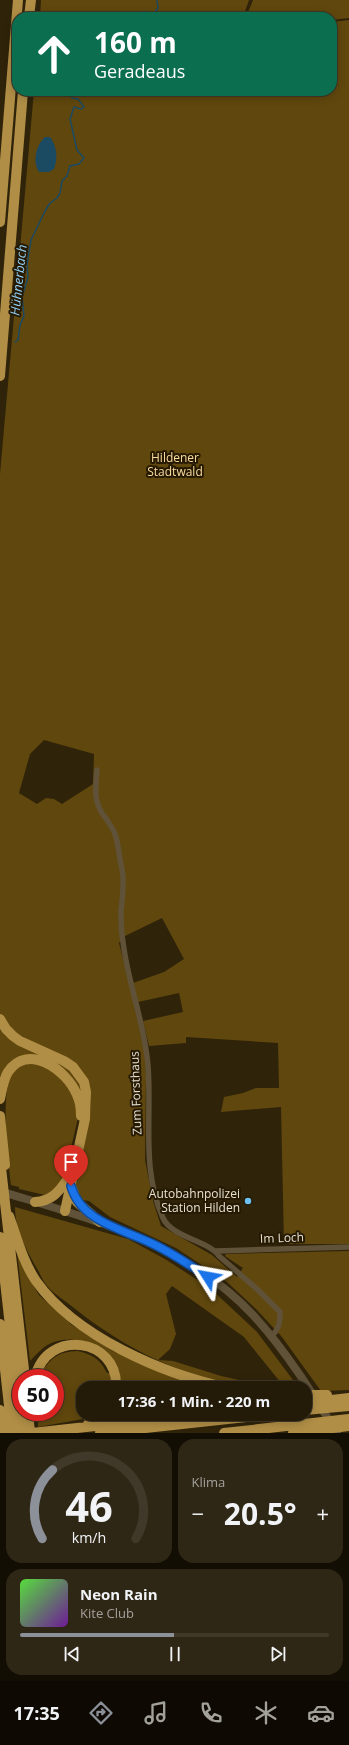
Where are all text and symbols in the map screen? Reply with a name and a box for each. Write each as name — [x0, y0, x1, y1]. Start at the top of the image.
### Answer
text: 160 m — [94, 23, 177, 61]
icon: ahead — [28, 28, 80, 80]
text: Geradeaus — [94, 59, 185, 83]
water label: Hühnerbach — [5, 244, 31, 316]
park label: Hildener Stadtwald — [147, 449, 203, 480]
street label: Zum Forsthaus — [126, 1051, 145, 1135]
pin — [54, 1145, 88, 1186]
icon: arrive — [60, 1151, 82, 1173]
place label: Autobahnpolizei Station Hilden — [149, 1185, 240, 1216]
marker: Autobahnpolizei Station Hilden — [243, 1196, 253, 1206]
street label: Im Loch — [260, 1228, 304, 1247]
position arrow — [187, 1256, 229, 1298]
speed limit sign: 50 — [12, 1369, 64, 1421]
text: 17:36 · 1 Min. · 220 m — [118, 1391, 270, 1411]
text: Klima — [192, 1473, 225, 1491]
text: 46 — [65, 1478, 113, 1534]
text: 20.5° — [224, 1493, 297, 1534]
text: − — [192, 1498, 204, 1528]
text: + — [316, 1498, 329, 1528]
text: km/h — [71, 1528, 106, 1547]
text: Neon Rain — [80, 1584, 158, 1604]
text: Kite Club — [80, 1604, 134, 1622]
icon: previous — [61, 1643, 83, 1665]
icon: pause — [164, 1643, 186, 1665]
icon: next — [267, 1643, 289, 1665]
icon: directions — [87, 1699, 115, 1727]
icon: music — [142, 1699, 170, 1727]
icon: phone — [197, 1699, 225, 1727]
icon: climate — [252, 1699, 280, 1727]
icon: car — [307, 1699, 335, 1727]
text: 17:35 — [14, 1701, 60, 1725]

